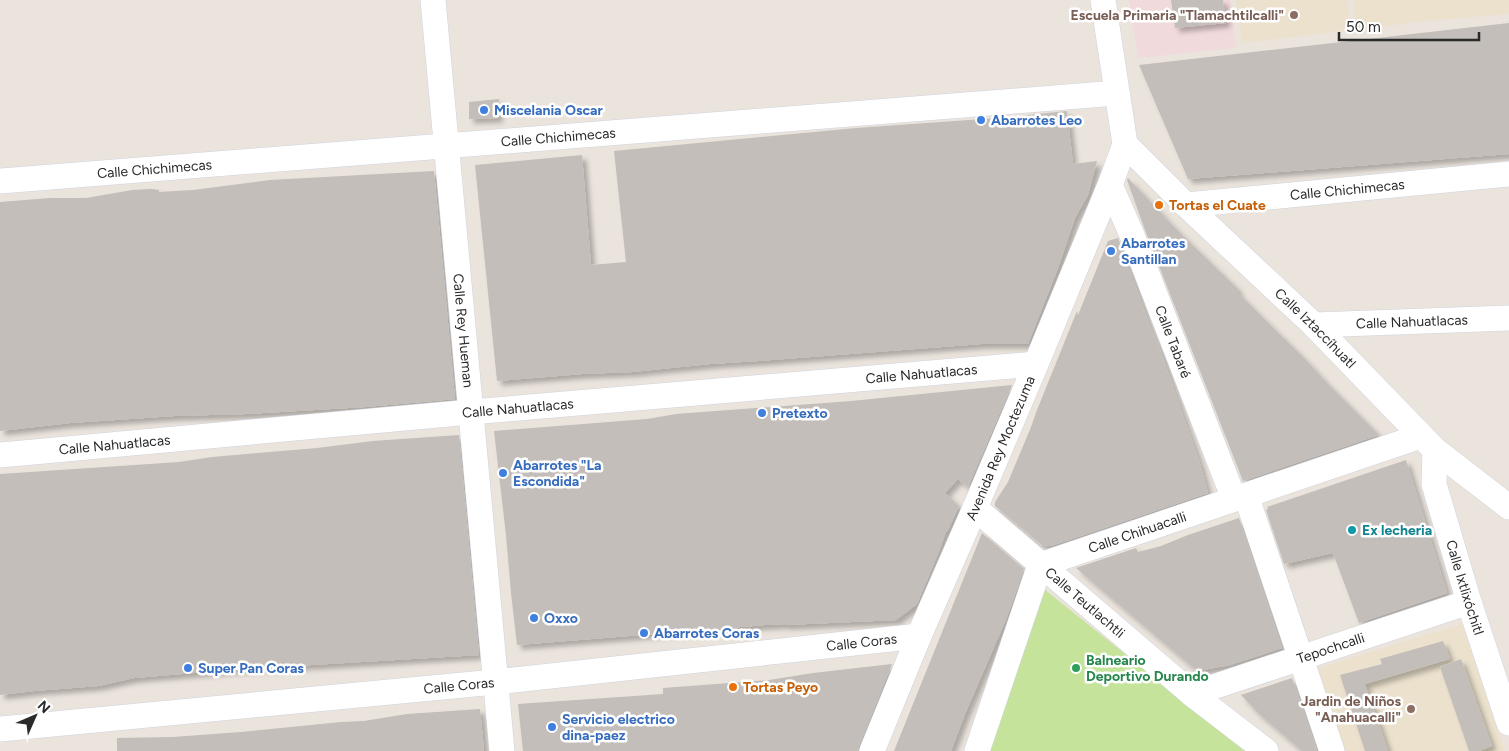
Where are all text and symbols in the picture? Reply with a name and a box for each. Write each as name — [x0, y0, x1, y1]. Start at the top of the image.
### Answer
place label: Escuela Primaria "Tlamachtilcalli" — [1071, 7, 1284, 24]
marker: Escuela Primaria "Tlamachtilcalli" — [1288, 9, 1300, 21]
scale bar — [1339, 10, 1479, 42]
text: 50 m — [1346, 18, 1381, 36]
place label: Miscelania Oscar — [494, 102, 604, 119]
marker: Miscelania Oscar — [478, 104, 490, 116]
place label: Abarrotes Leo — [991, 112, 1082, 129]
marker: Abarrotes Leo — [975, 114, 987, 126]
street label: Calle Chichimecas — [500, 124, 616, 150]
street label: Calle Chichimecas — [96, 156, 213, 182]
street label: Calle Chichimecas — [1289, 176, 1405, 203]
place label: Tortas el Cuate — [1169, 197, 1266, 214]
marker: Tortas el Cuate — [1153, 199, 1165, 211]
place label: Abarrotes Santillan — [1121, 235, 1186, 268]
marker: Abarrotes Santillan — [1105, 245, 1117, 257]
street label: Calle Rey Hueman — [450, 273, 477, 389]
street label: Calle Iztaccíhuatl — [1271, 284, 1360, 372]
street label: Calle Tabaré — [1152, 303, 1195, 381]
street label: Calle Nahuatlacas — [1356, 311, 1468, 332]
street label: Calle Nahuatlacas — [865, 361, 978, 387]
street label: Avenida Rey Moctezuma — [962, 373, 1038, 523]
street label: Calle Nahuatlacas — [461, 395, 574, 421]
place label: Pretexto — [772, 405, 828, 422]
marker: Pretexto — [756, 407, 768, 419]
street label: Calle Nahuatlacas — [58, 431, 171, 458]
place label: Abarrotes "La Escondida" — [513, 457, 601, 490]
marker: Abarrotes "La Escondida" — [497, 467, 509, 479]
street label: Calle Chihuacalli — [1086, 508, 1189, 557]
place label: Ex lecheria — [1362, 522, 1432, 539]
marker: Ex lecheria — [1346, 524, 1358, 536]
street label: Calle Ixtlixóchitl — [1443, 538, 1488, 637]
street label: Calle Teutlachtli — [1042, 564, 1128, 641]
place label: Oxxo — [544, 610, 578, 627]
marker: Oxxo — [528, 612, 540, 624]
place label: Abarrotes Coras — [654, 625, 760, 642]
marker: Abarrotes Coras — [638, 627, 650, 639]
street label: Tepochcalli — [1294, 629, 1367, 667]
street label: Calle Coras — [825, 630, 898, 655]
place label: Balneario Deportivo Durando — [1086, 652, 1209, 685]
place label: Super Pan Coras — [198, 660, 304, 677]
marker: Super Pan Coras — [182, 662, 194, 674]
marker: Balneario Deportivo Durando — [1070, 662, 1082, 674]
street label: Calle Coras — [423, 674, 495, 697]
place label: Tortas Peyo — [743, 679, 818, 696]
marker: Tortas Peyo — [727, 681, 739, 693]
north arrow — [10, 691, 60, 741]
place label: Jardin de Niños "Anahuacalli" — [1301, 693, 1401, 726]
text: N — [34, 697, 54, 717]
marker: Jardin de Niños "Anahuacalli" — [1405, 703, 1417, 715]
place label: Servicio electrico dina-paez — [562, 711, 675, 744]
marker: Servicio electrico dina-paez — [546, 721, 558, 733]

